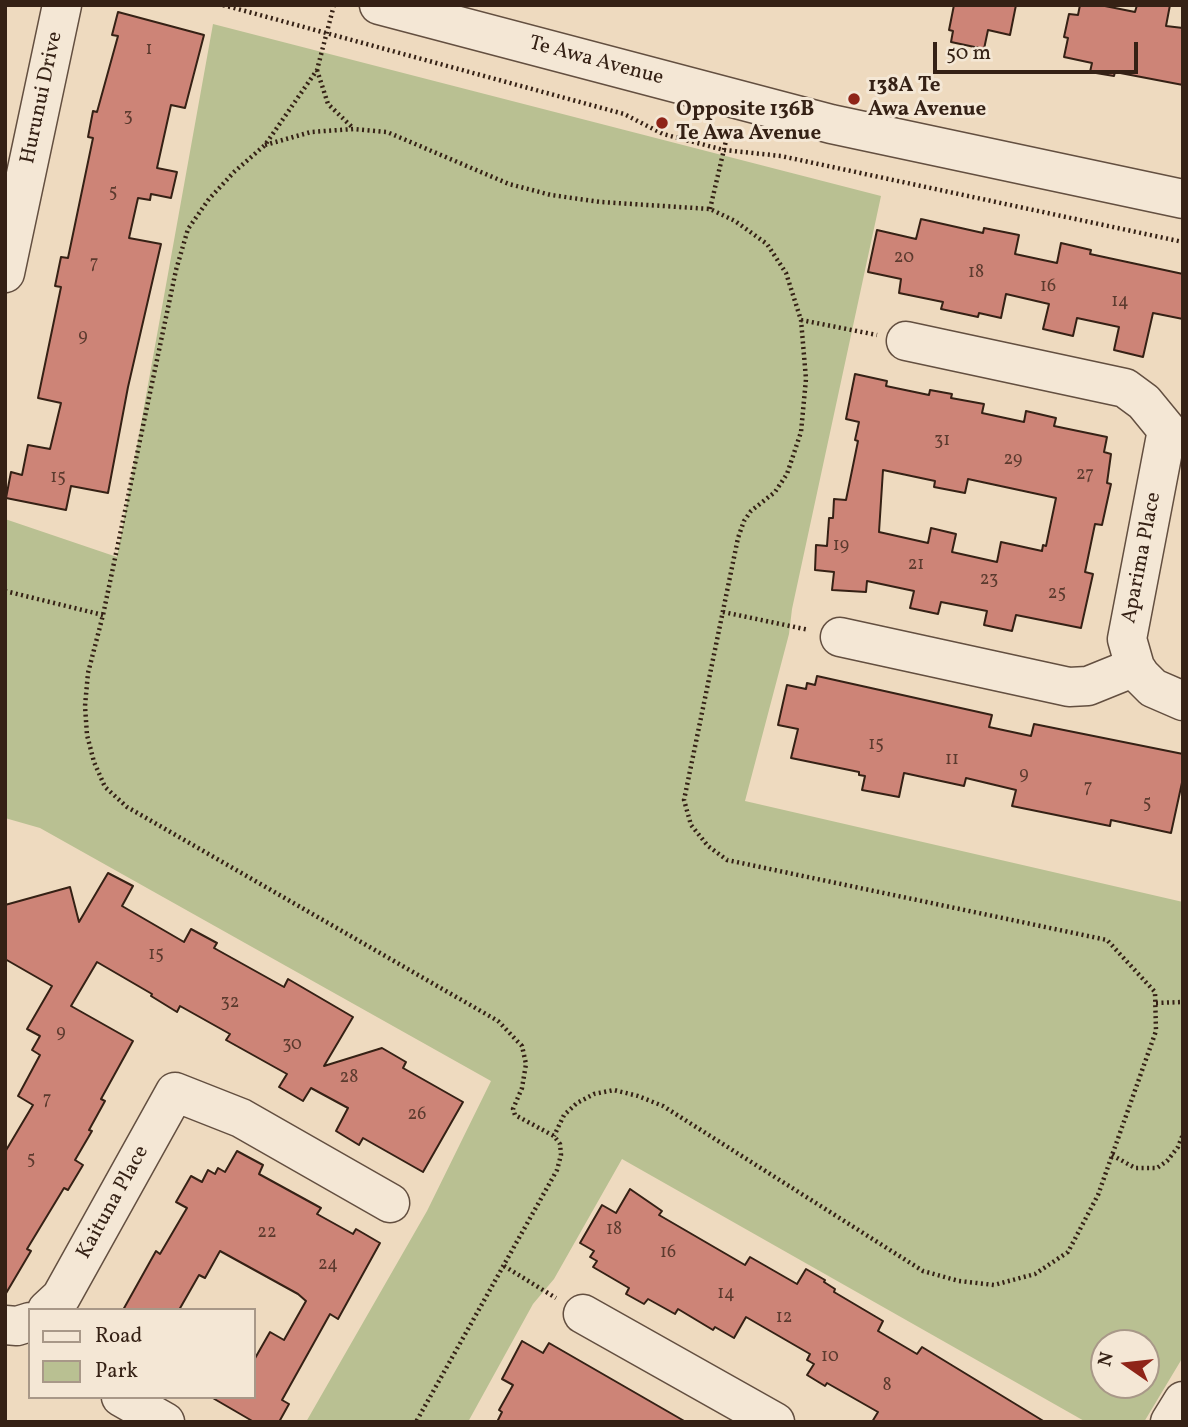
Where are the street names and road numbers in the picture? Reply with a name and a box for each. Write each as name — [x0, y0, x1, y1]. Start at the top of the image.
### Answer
street label: Hurunui Drive — [17, 30, 69, 166]
street label: Te Awa Avenue — [526, 32, 666, 92]
street label: Aparima Place — [1118, 490, 1168, 626]
street label: Kaituna Place — [73, 1142, 155, 1264]

